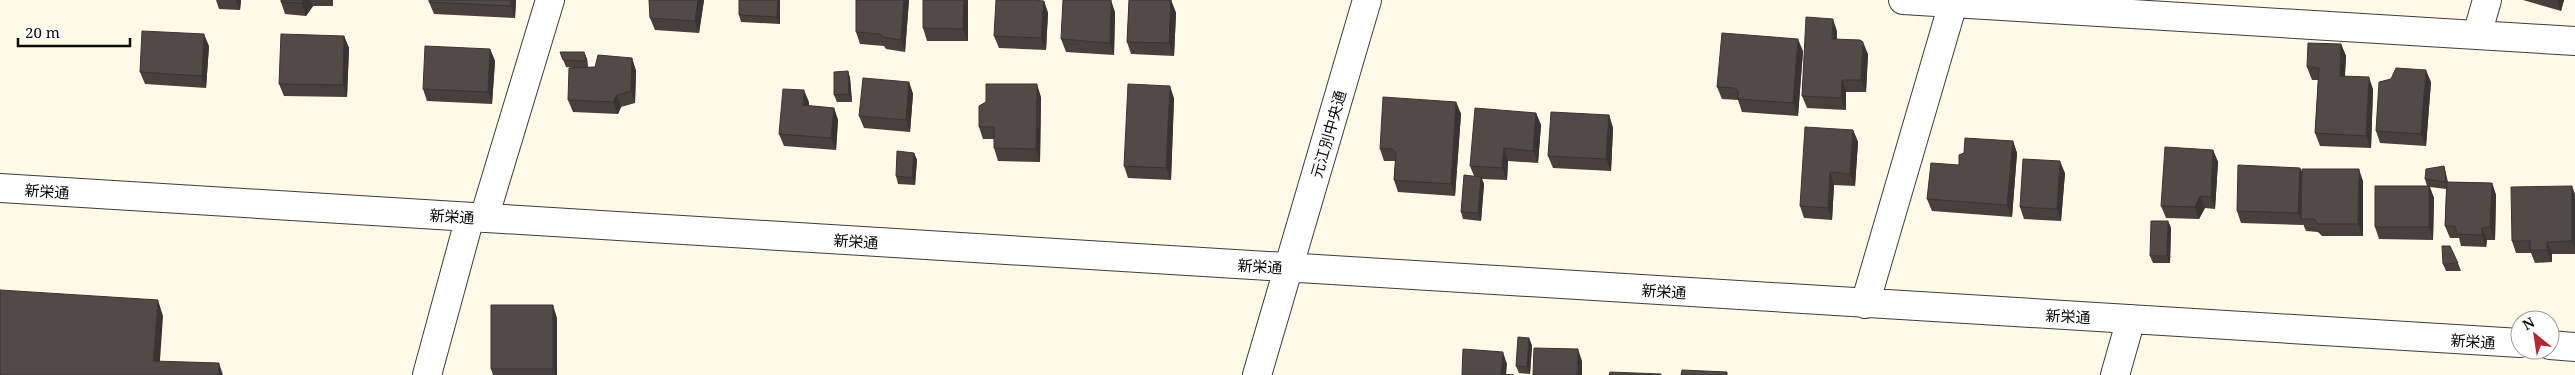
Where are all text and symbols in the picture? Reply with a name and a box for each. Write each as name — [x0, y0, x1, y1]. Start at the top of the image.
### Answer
scale bar — [18, 15, 130, 47]
text: 20 m — [25, 22, 60, 42]
street label: 元江別中央通 — [1306, 88, 1350, 180]
street label: 新栄通 — [24, 179, 70, 203]
street label: 新栄通 — [429, 204, 475, 228]
street label: 新栄通 — [833, 229, 879, 253]
street label: 新栄通 — [1237, 254, 1283, 278]
street label: 新栄通 — [1641, 279, 1687, 303]
street label: 新栄通 — [2045, 305, 2091, 327]
north arrow — [2510, 310, 2560, 360]
text: N — [2519, 312, 2538, 334]
street label: 新栄通 — [2450, 329, 2496, 353]

